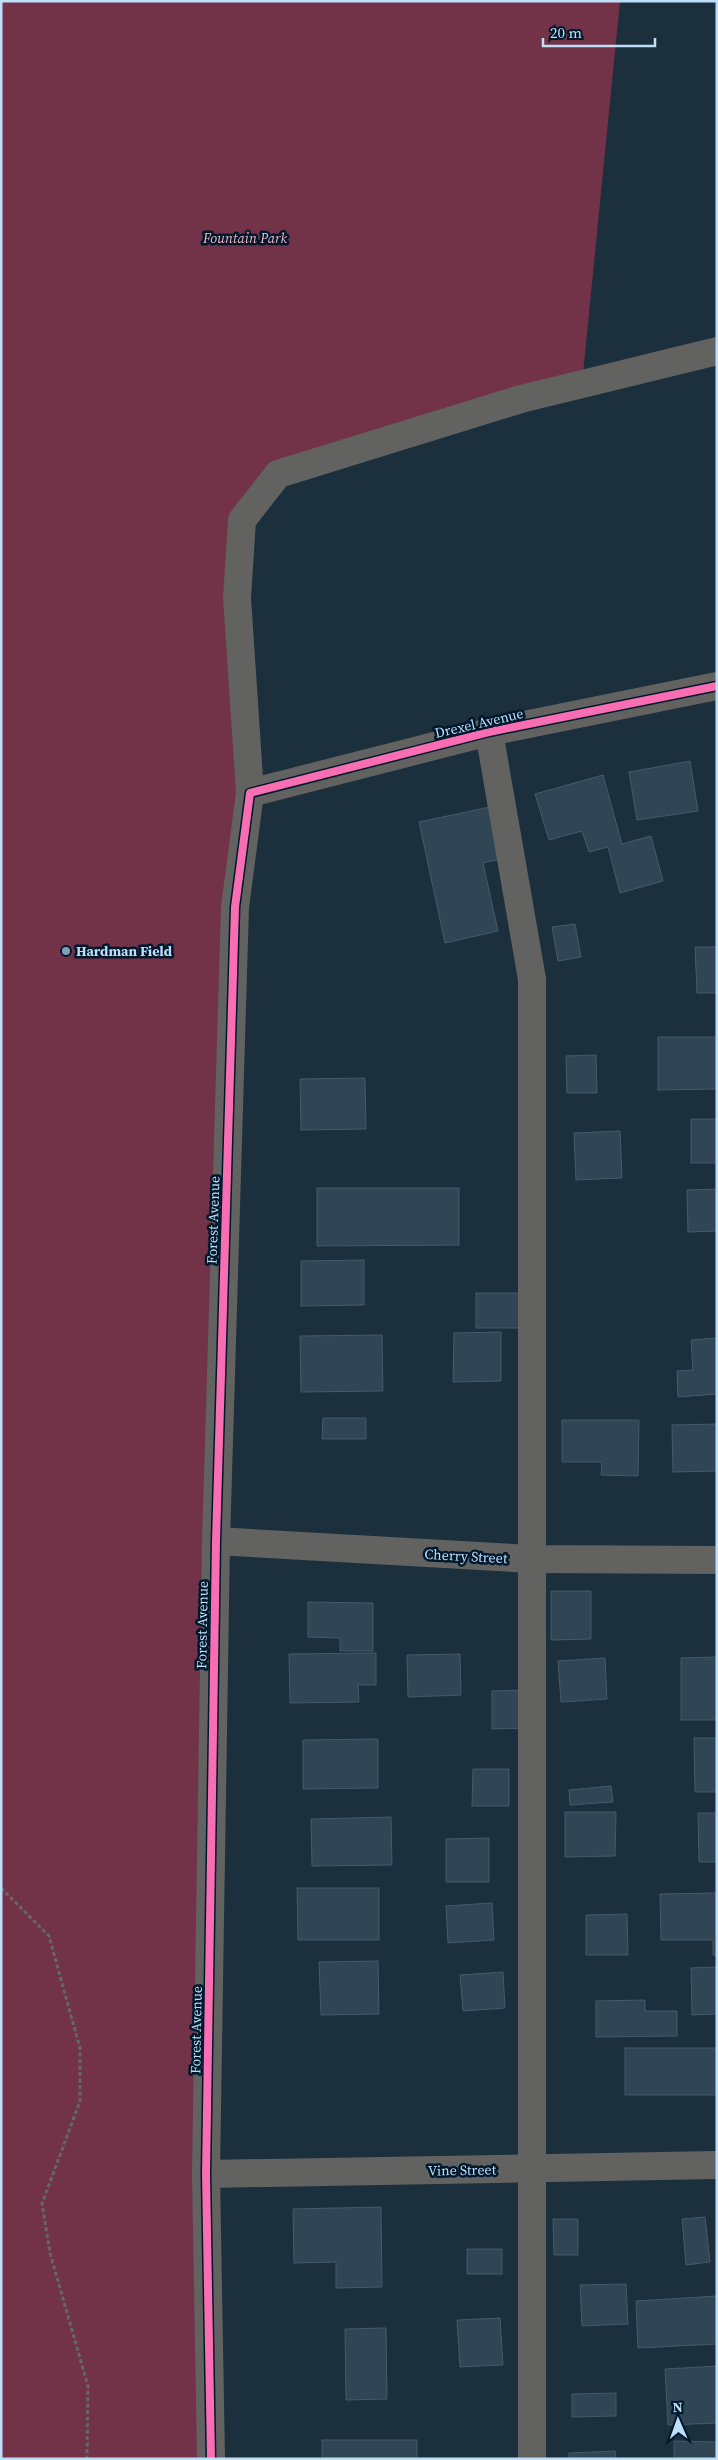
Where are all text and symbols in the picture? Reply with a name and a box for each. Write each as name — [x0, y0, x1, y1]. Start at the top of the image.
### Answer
scale bar — [543, 15, 656, 47]
text: 20 m — [550, 22, 582, 43]
park label: Fountain Park — [202, 228, 287, 248]
street label: Drexel Avenue — [433, 703, 525, 743]
place label: Hardman Field — [76, 941, 173, 961]
marker: Hardman Field — [60, 945, 72, 957]
street label: Forest Avenue — [201, 1176, 225, 1264]
street label: Cherry Street — [424, 1544, 508, 1568]
street label: Forest Avenue — [191, 1581, 213, 1669]
street label: Forest Avenue — [185, 1986, 207, 2074]
street label: Vine Street — [428, 2159, 497, 2181]
north arrow — [653, 2395, 703, 2445]
text: N — [672, 2397, 683, 2417]

